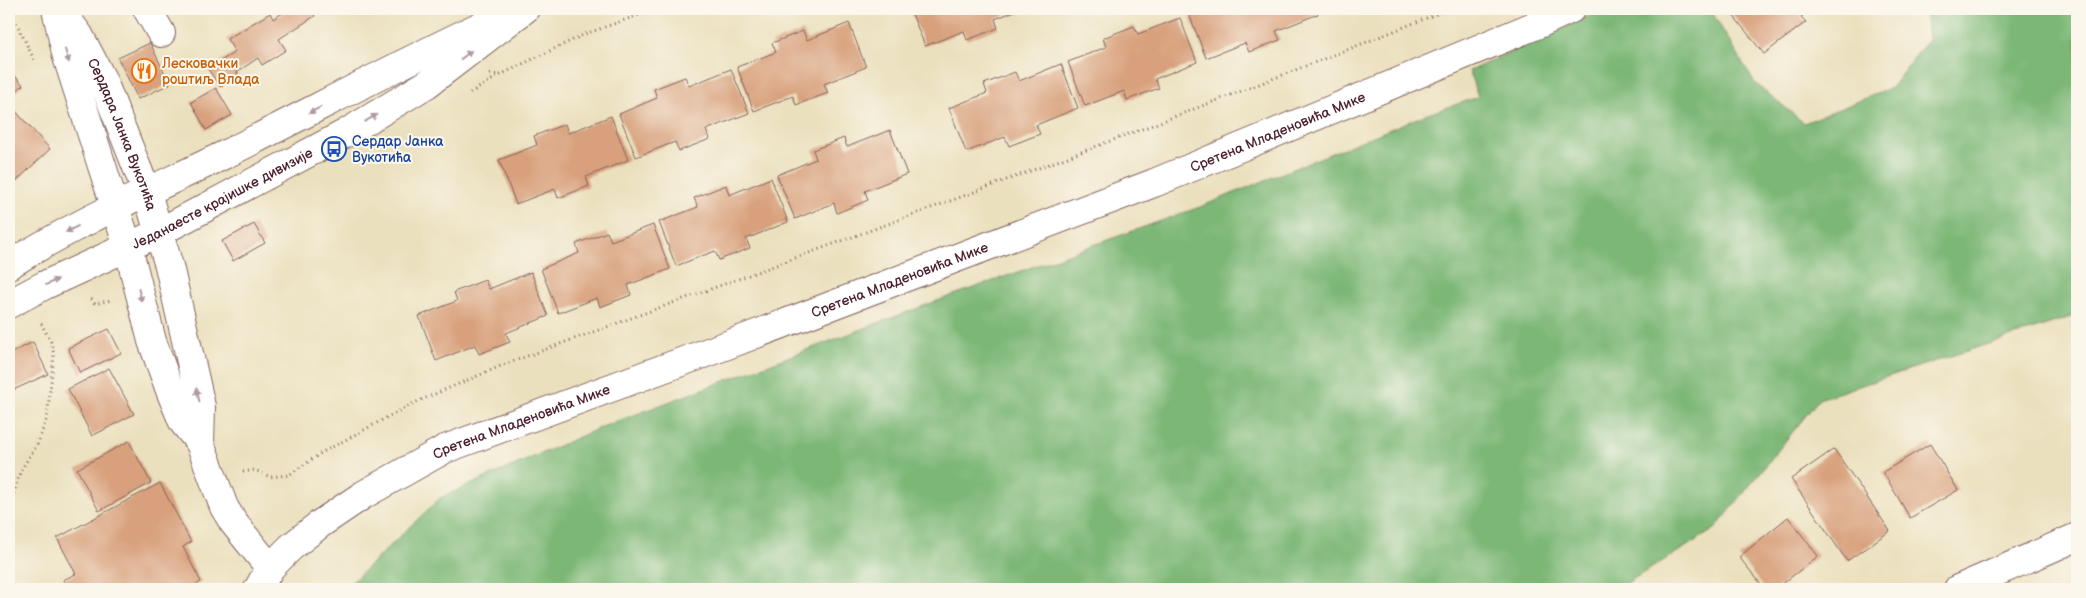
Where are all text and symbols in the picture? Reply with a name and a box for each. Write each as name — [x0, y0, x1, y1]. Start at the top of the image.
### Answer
one-way arrow — [63, 49, 71, 64]
one-way arrow — [459, 50, 473, 60]
street label: Сердара Јанка Вукотића — [84, 55, 160, 213]
place label: Лесковачки роштиљ Влада — [161, 55, 260, 88]
restaurant icon: Лесковачки роштиљ Влада — [131, 58, 157, 84]
street label: Сретена Младеновића Мике — [1188, 88, 1368, 176]
one-way arrow — [308, 106, 322, 114]
one-way arrow — [364, 114, 377, 123]
place label: Сердар Јанка Вукотића — [352, 133, 444, 166]
bus stop icon: Сердар Јанка Вукотића — [321, 136, 347, 162]
street label: Једанаесте крајишке дивизије — [129, 144, 316, 253]
one-way arrow — [65, 225, 79, 233]
street label: Сретена Младеновића Мике — [809, 239, 991, 321]
one-way arrow — [45, 278, 59, 286]
one-way arrow — [136, 287, 144, 302]
street label: Сретена Младеновића Мике — [430, 381, 613, 463]
one-way arrow — [194, 387, 202, 403]

